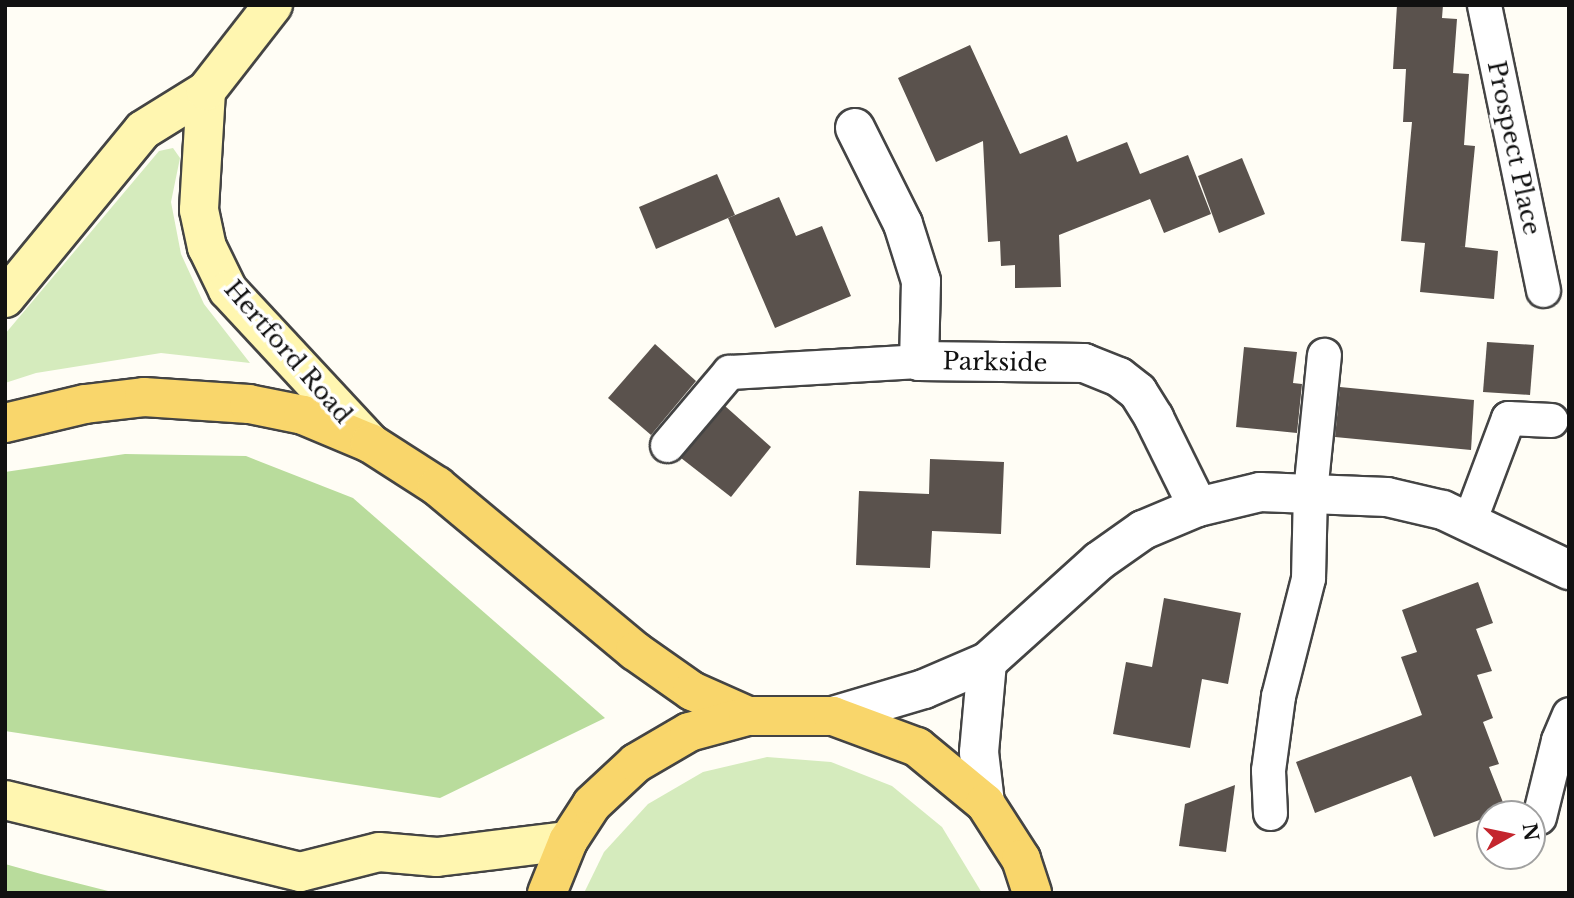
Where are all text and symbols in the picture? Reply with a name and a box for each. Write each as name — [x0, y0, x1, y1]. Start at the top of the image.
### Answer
street label: Prospect Place — [1481, 58, 1547, 238]
street label: Hertford Road — [218, 275, 358, 429]
street label: Parkside — [942, 347, 1048, 377]
north arrow — [1476, 800, 1546, 870]
text: N — [1518, 821, 1543, 843]

